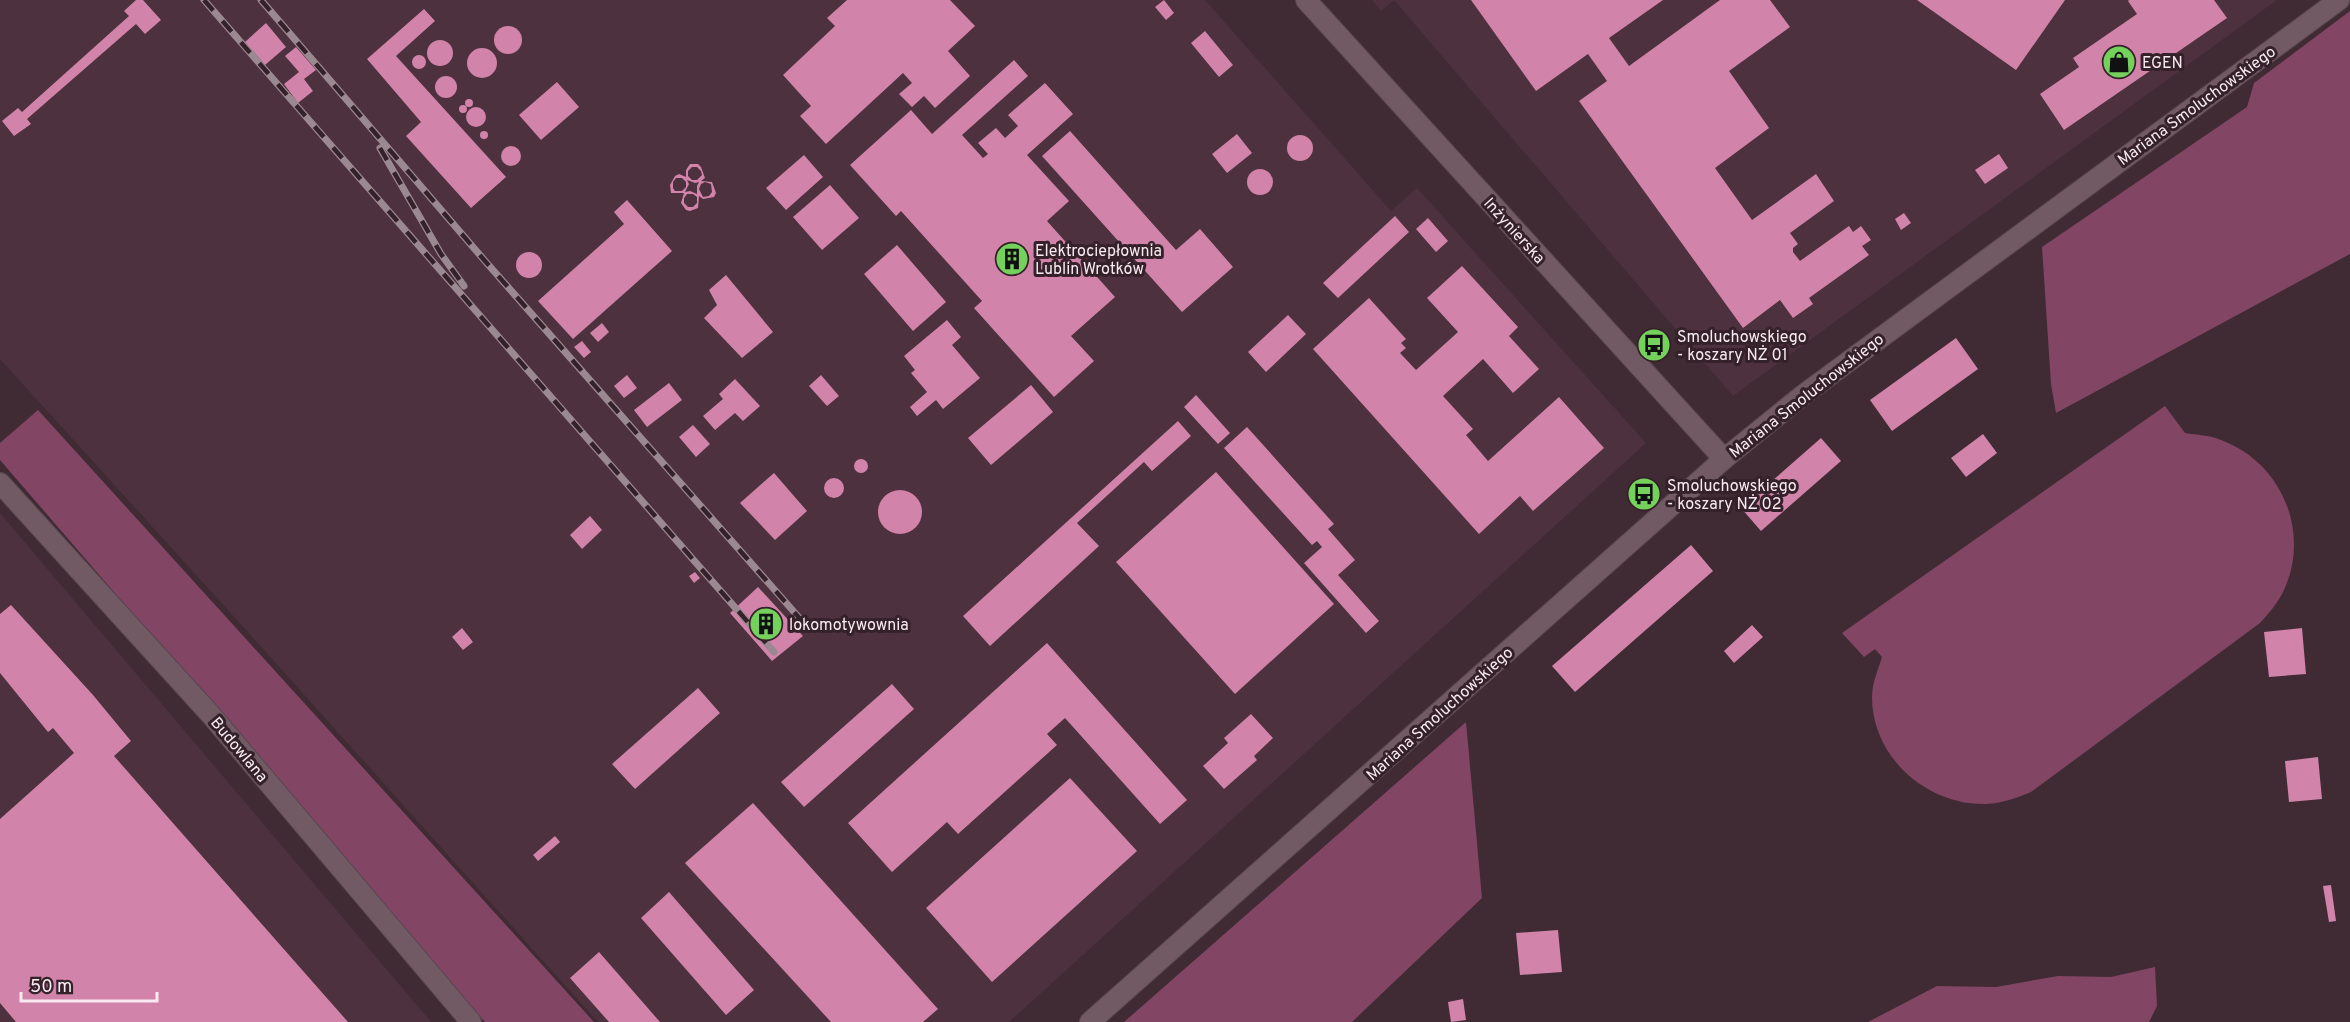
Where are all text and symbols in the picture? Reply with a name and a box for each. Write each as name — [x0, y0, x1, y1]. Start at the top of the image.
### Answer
street label: Mariana Smoluchowskiego — [2114, 42, 2280, 171]
shop icon: EGEN — [2101, 44, 2137, 80]
place label: EGEN — [2142, 54, 2183, 74]
street label: Inżynierska — [1479, 194, 1548, 269]
building icon: Elektrociepłownia Lublin Wrotków — [994, 241, 1030, 277]
place label: Elektrociepłownia Lublin Wrotków — [1035, 242, 1162, 280]
bus stop icon: Smoluchowskiego - koszary NŻ 01 — [1636, 327, 1672, 363]
place label: Smoluchowskiego - koszary NŻ 01 — [1677, 328, 1807, 366]
street label: Mariana Smoluchowskiego — [1726, 330, 1889, 463]
bus stop icon: Smoluchowskiego - koszary NŻ 02 — [1626, 476, 1662, 512]
place label: Smoluchowskiego - koszary NŻ 02 — [1667, 477, 1797, 515]
building icon: lokomotywownia — [748, 606, 784, 642]
place label: lokomotywownia — [789, 616, 909, 636]
street label: Mariana Smoluchowskiego — [1363, 643, 1518, 786]
street label: Budowlana — [205, 714, 272, 787]
scale bar — [21, 965, 158, 1003]
text: 50 m — [30, 976, 72, 999]

